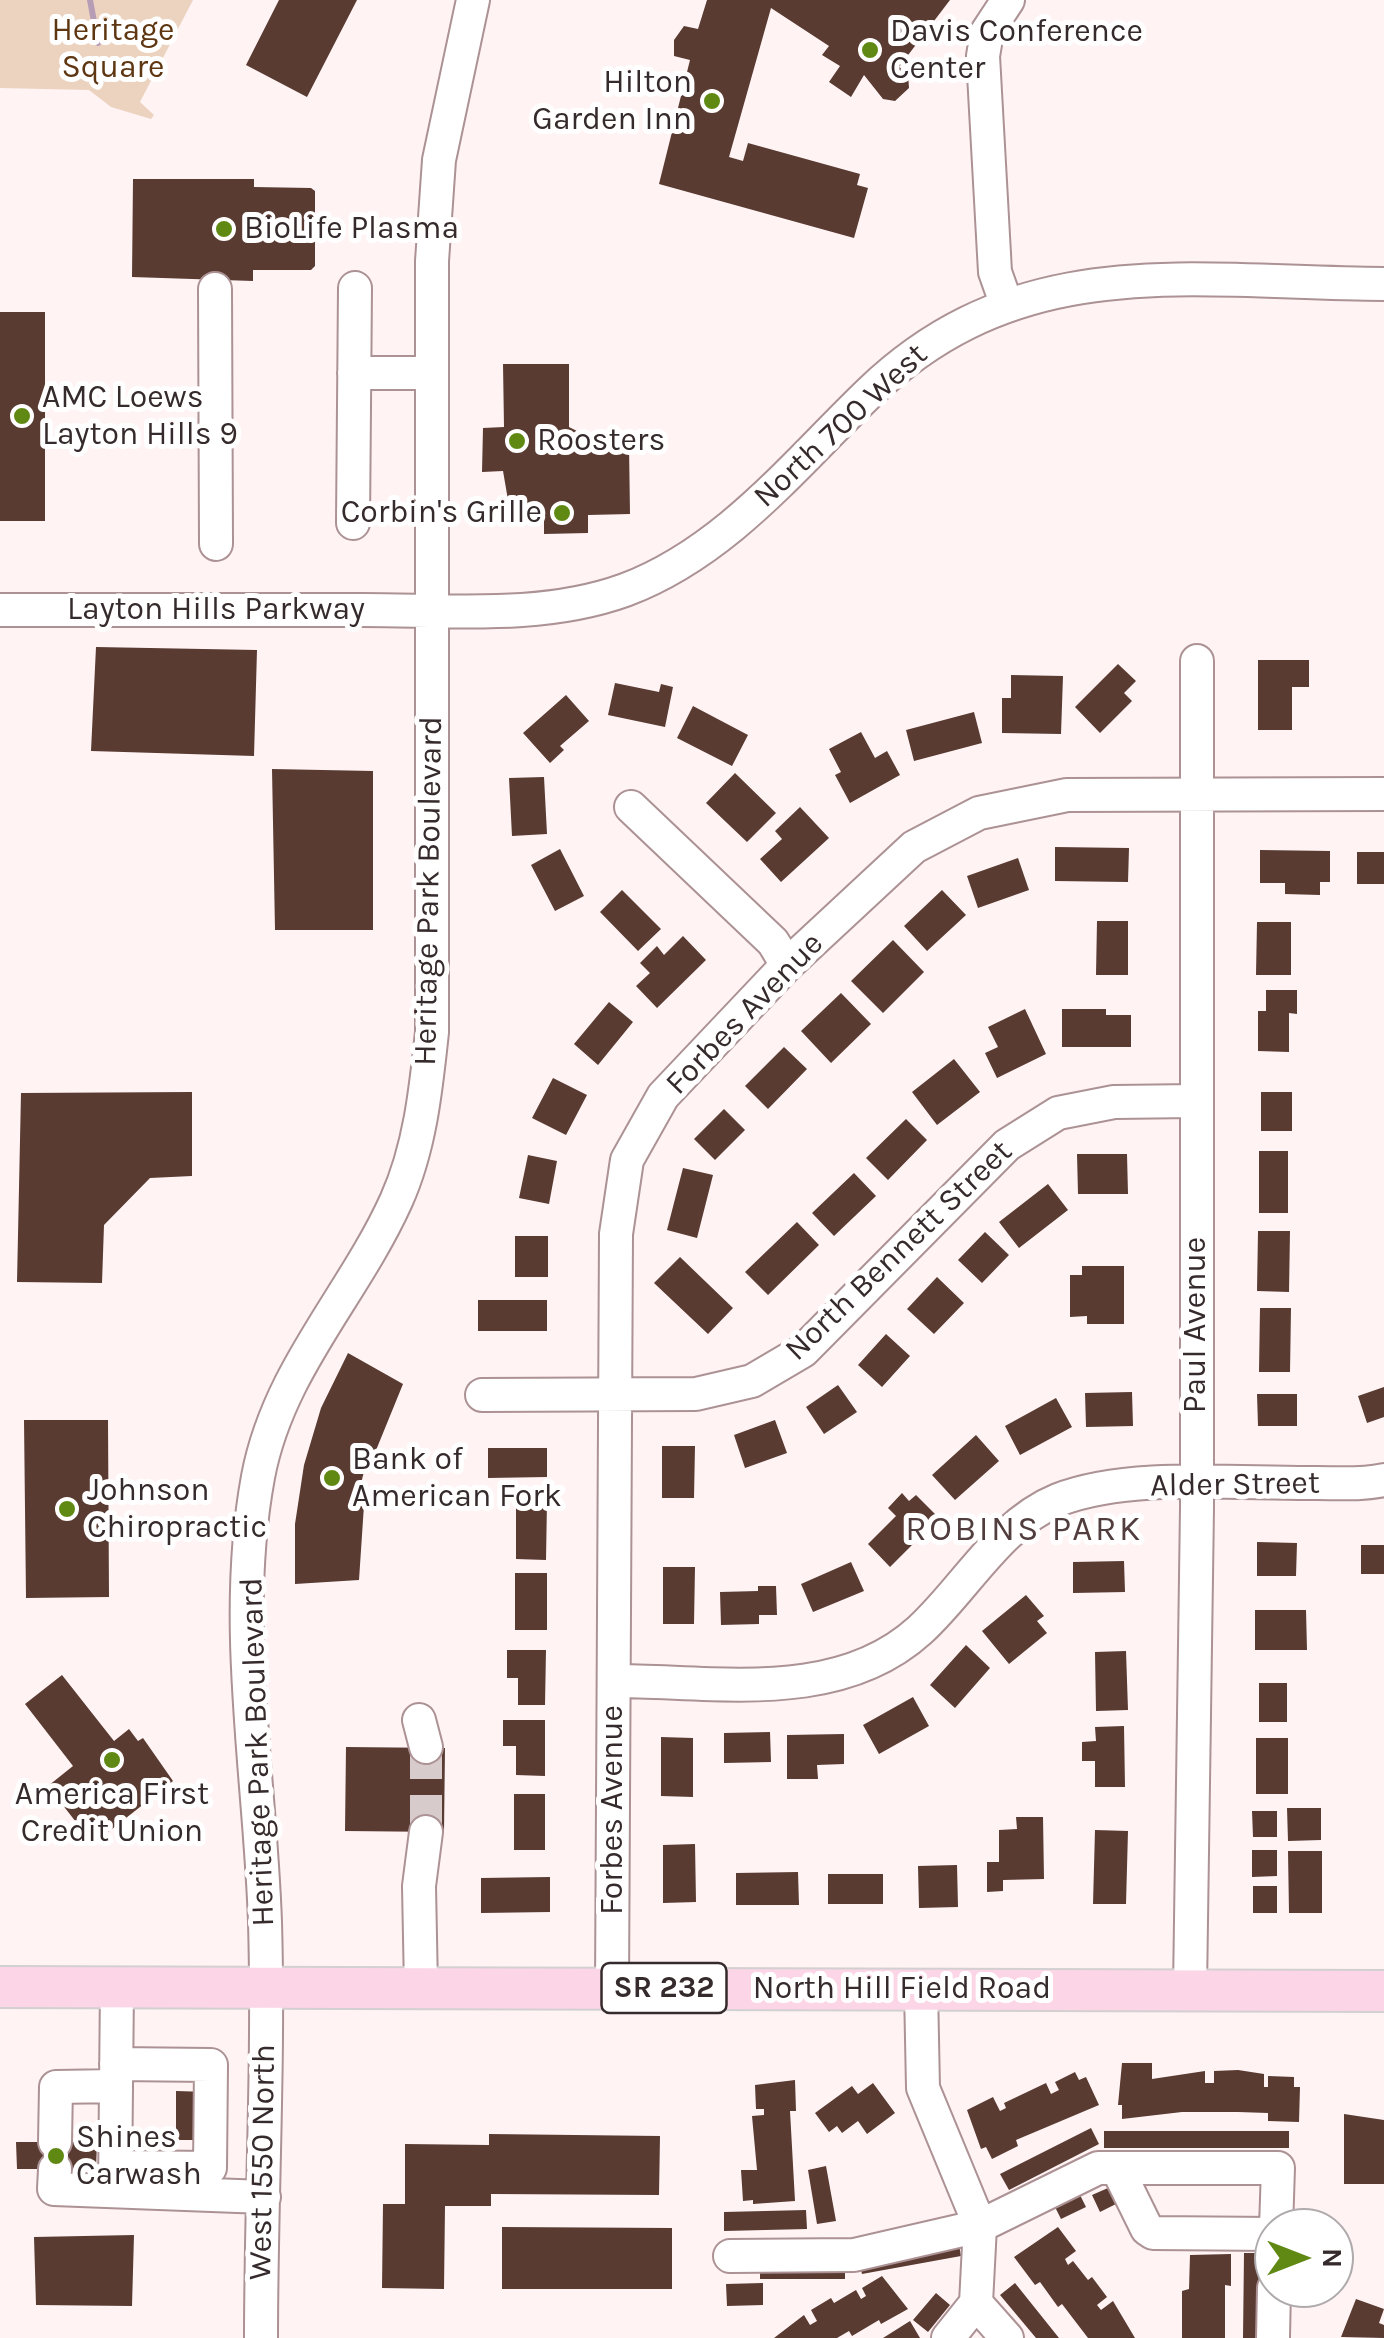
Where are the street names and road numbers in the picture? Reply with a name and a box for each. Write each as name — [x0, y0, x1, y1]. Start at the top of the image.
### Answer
street label: North 700 West — [746, 336, 936, 516]
street label: Layton Hills Parkway — [67, 591, 365, 629]
street label: Heritage Park Boulevard — [407, 716, 451, 1066]
street label: Forbes Avenue — [658, 925, 832, 1103]
street label: North Bennett Street — [777, 1133, 1021, 1369]
street label: Paul Avenue — [1177, 1237, 1215, 1413]
street label: Alder Street — [1150, 1464, 1320, 1506]
street label: Heritage Park Boulevard — [233, 1577, 283, 1927]
street label: Forbes Avenue — [594, 1705, 632, 1915]
road number: SR 232 — [602, 1963, 726, 2013]
street label: North Hill Field Road — [753, 1970, 1051, 2008]
street label: West 1550 North — [242, 2044, 284, 2280]

